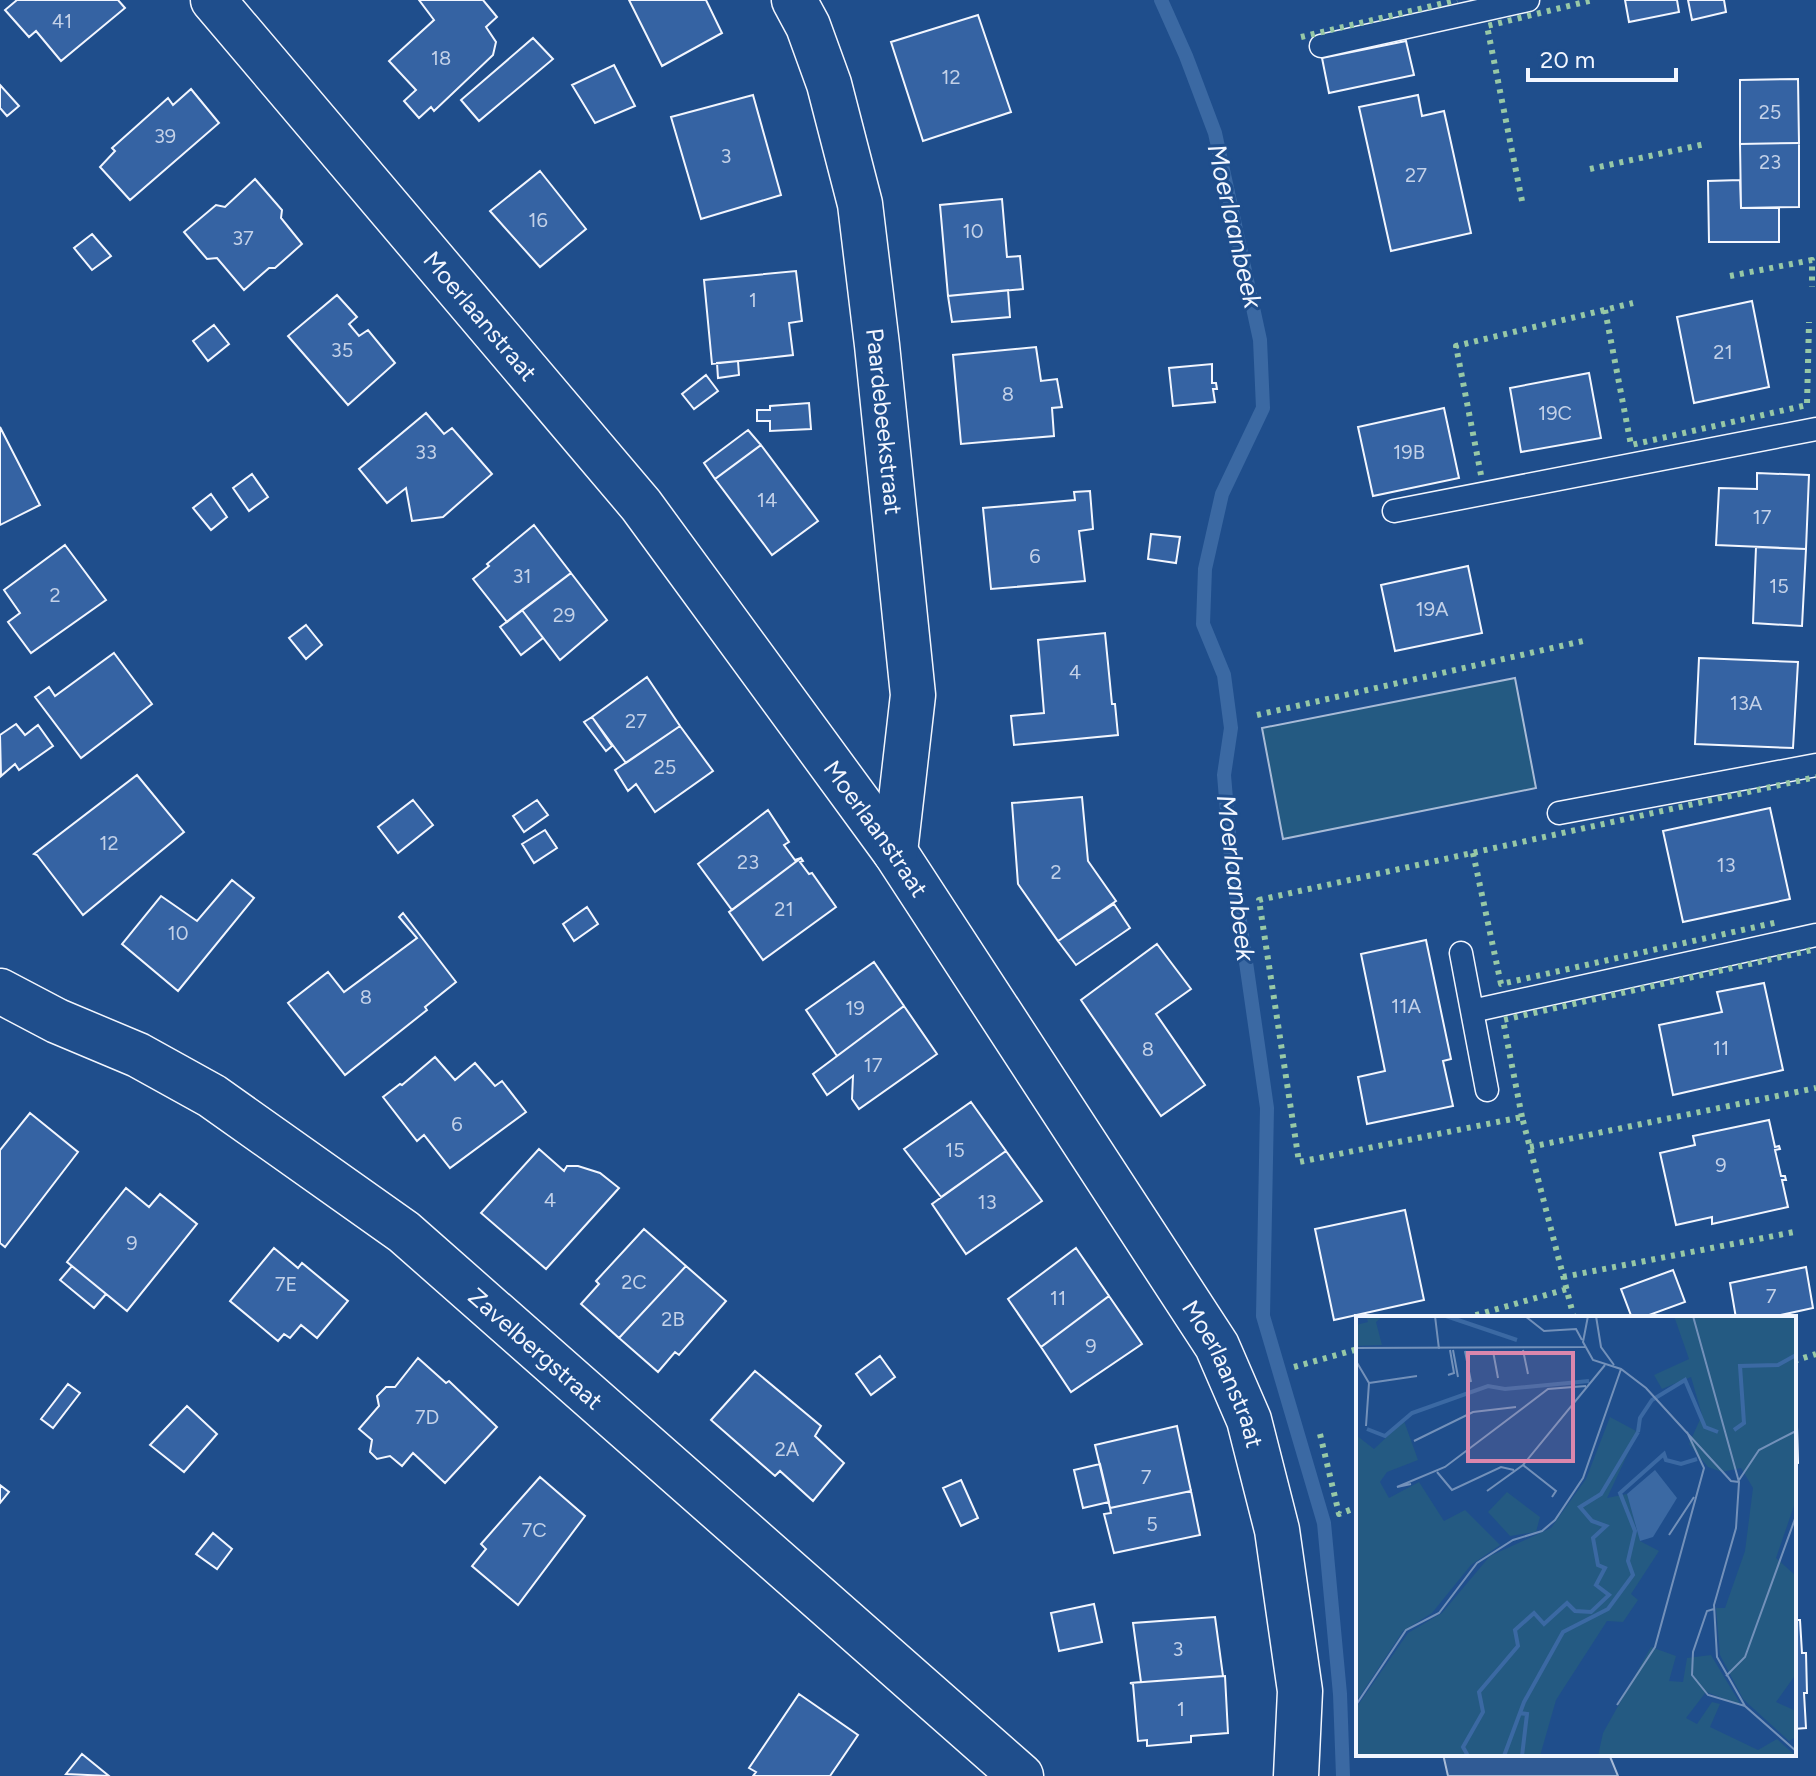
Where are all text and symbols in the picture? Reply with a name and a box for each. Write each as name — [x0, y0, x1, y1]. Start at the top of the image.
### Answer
house number: 41 — [52, 9, 72, 33]
scale bar — [1528, 32, 1676, 82]
text: 20 m — [1540, 45, 1595, 74]
house number: 18 — [431, 46, 451, 70]
house number: 12 — [941, 65, 961, 89]
house number: 25 — [1759, 100, 1781, 124]
house number: 39 — [154, 124, 176, 148]
water label: Moerlaanbeek — [1201, 141, 1270, 312]
house number: 3 — [721, 144, 731, 168]
house number: 23 — [1759, 150, 1781, 174]
house number: 27 — [1405, 163, 1427, 187]
house number: 16 — [528, 208, 548, 232]
house number: 10 — [962, 219, 984, 243]
house number: 37 — [232, 226, 254, 250]
street label: Moerlaanstraat — [418, 245, 544, 386]
house number: 1 — [749, 288, 757, 312]
street label: Paardebeekstraat — [861, 327, 909, 516]
house number: 35 — [331, 338, 353, 362]
house number: 21 — [1713, 340, 1733, 364]
house number: 8 — [1002, 382, 1014, 406]
house number: 19C — [1538, 401, 1572, 425]
house number: 33 — [415, 440, 437, 464]
house number: 19B — [1393, 440, 1425, 464]
house number: 14 — [757, 488, 777, 512]
house number: 17 — [1753, 505, 1772, 529]
house number: 6 — [1029, 544, 1041, 568]
house number: 31 — [512, 564, 532, 588]
house number: 15 — [1769, 574, 1789, 598]
house number: 2 — [49, 583, 61, 607]
house number: 19A — [1415, 597, 1449, 621]
house number: 29 — [553, 603, 575, 627]
house number: 4 — [1069, 660, 1081, 684]
house number: 13A — [1730, 691, 1763, 715]
house number: 27 — [625, 709, 647, 733]
street label: Moerlaanstraat — [818, 754, 935, 902]
house number: 25 — [654, 755, 676, 779]
water label: Moerlaanbeek — [1210, 793, 1262, 964]
house number: 12 — [99, 831, 119, 855]
house number: 23 — [737, 850, 759, 874]
house number: 13 — [1716, 853, 1736, 877]
house number: 2 — [1050, 860, 1062, 884]
house number: 21 — [774, 897, 794, 921]
house number: 10 — [167, 921, 189, 945]
house number: 8 — [360, 985, 372, 1009]
house number: 11A — [1391, 994, 1421, 1018]
house number: 19 — [845, 996, 865, 1020]
house number: 11 — [1713, 1036, 1729, 1060]
house number: 8 — [1142, 1037, 1154, 1061]
house number: 17 — [864, 1053, 883, 1077]
house number: 6 — [451, 1112, 463, 1136]
house number: 15 — [945, 1138, 965, 1162]
house number: 9 — [1715, 1153, 1727, 1177]
house number: 4 — [544, 1188, 556, 1212]
house number: 13 — [977, 1190, 997, 1214]
house number: 9 — [126, 1231, 138, 1255]
house number: 2C — [621, 1270, 647, 1294]
house number: 7E — [275, 1272, 297, 1296]
street label: Zavelbergstraat — [463, 1281, 609, 1415]
house number: 7 — [1766, 1284, 1777, 1308]
house number: 11 — [1050, 1286, 1066, 1310]
street label: Moerlaanstraat — [1176, 1295, 1270, 1451]
house number: 2B — [661, 1307, 685, 1331]
inset map — [1356, 1316, 1796, 1756]
house number: 9 — [1085, 1334, 1097, 1358]
house number: 7D — [415, 1405, 439, 1429]
house number: 2A — [775, 1437, 800, 1461]
house number: 7 — [1141, 1465, 1152, 1489]
house number: 5 — [1146, 1512, 1158, 1536]
house number: 7C — [521, 1518, 547, 1542]
house number: 3 — [1173, 1637, 1183, 1661]
house number: 1 — [1177, 1697, 1185, 1721]

